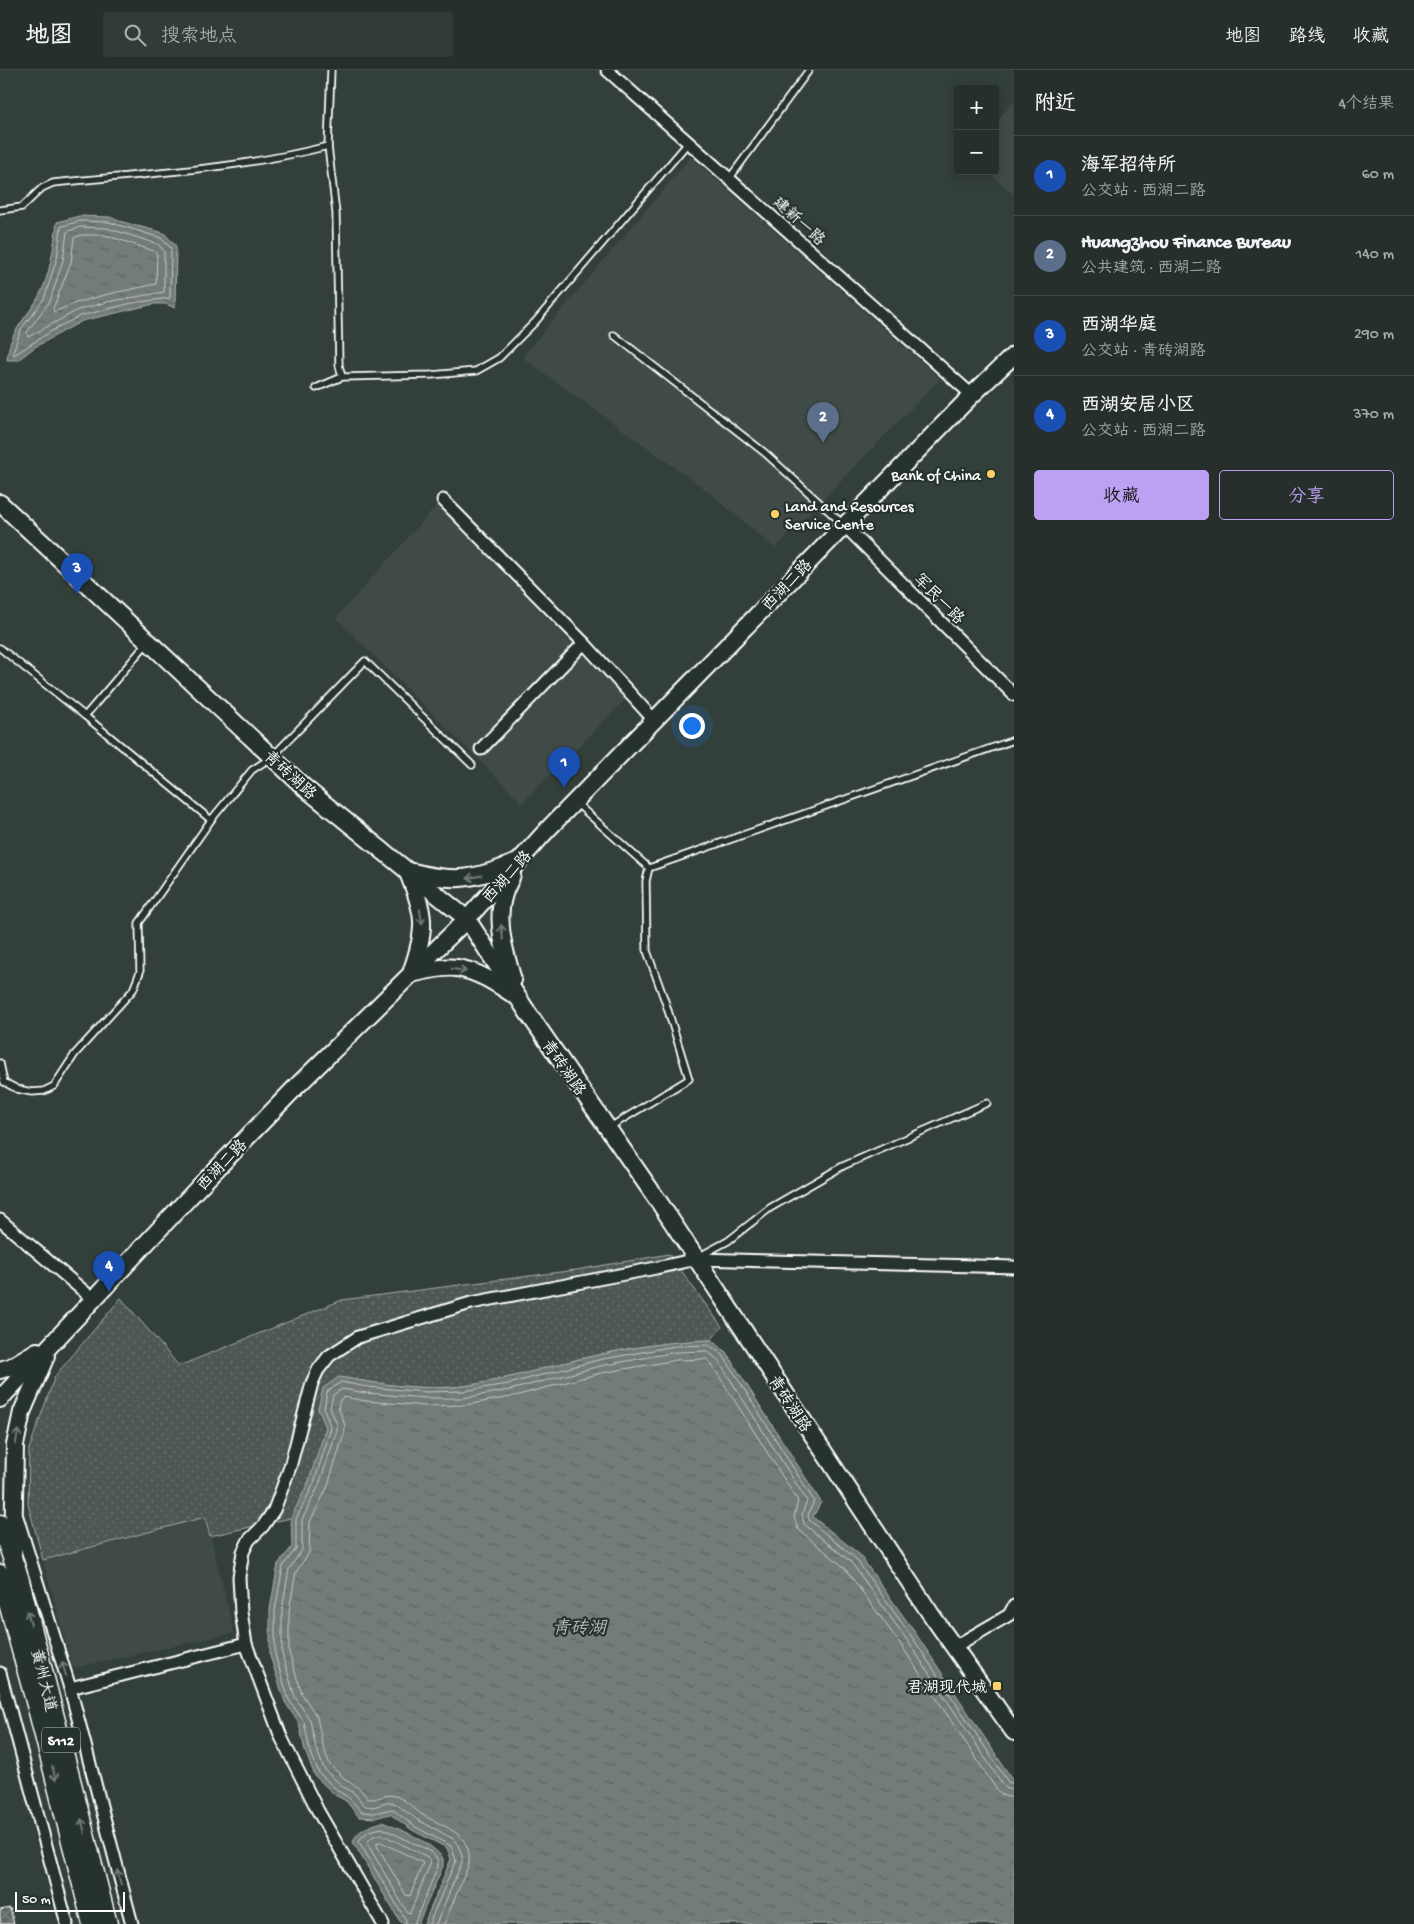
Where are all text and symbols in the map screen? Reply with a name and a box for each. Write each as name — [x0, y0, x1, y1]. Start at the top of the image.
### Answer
search box — [103, 12, 453, 57]
icon: search — [121, 21, 149, 49]
text: 地图 — [25, 23, 73, 52]
text: 搜索地点 — [161, 26, 237, 49]
text: 地图 — [1225, 27, 1261, 48]
text: 路线 — [1289, 27, 1325, 48]
text: 收藏 — [1353, 27, 1389, 48]
map controls — [954, 85, 999, 175]
button: + — [954, 85, 999, 130]
text: 附近 — [1034, 93, 1076, 118]
text: 4个结果 — [1338, 96, 1394, 115]
button: − — [954, 130, 999, 175]
text: 海军招待所 — [1081, 155, 1176, 178]
text: 1 — [1047, 166, 1053, 185]
text: 60 m — [1362, 166, 1394, 185]
text: 公交站 · 西湖二路 — [1081, 183, 1206, 202]
street label: 建新一路 — [768, 193, 829, 251]
text: Huangzhou Finance Bureau — [1081, 232, 1291, 255]
text: 2 — [1046, 246, 1054, 265]
text: 140 m — [1356, 246, 1394, 265]
text: 公共建筑 · 西湖二路 — [1081, 260, 1222, 279]
text: 西湖华庭 — [1081, 315, 1157, 338]
text: 3 — [1046, 326, 1054, 345]
text: 290 m — [1354, 326, 1394, 345]
text: 公交站 · 青砖湖路 — [1081, 343, 1206, 362]
text: 西湖安居小区 — [1081, 395, 1195, 418]
pin: 2 — [807, 402, 839, 443]
text: 4 — [1046, 406, 1054, 425]
text: 370 m — [1353, 406, 1394, 425]
text: 公交站 · 西湖二路 — [1081, 423, 1206, 442]
place label: Bank of China — [890, 468, 982, 487]
marker: Bank of China — [985, 468, 997, 480]
button: 收藏 — [1034, 470, 1209, 520]
button: 分享 — [1219, 470, 1394, 520]
place label: Land and Resources Service Cente — [785, 499, 915, 536]
marker: Land and Resources Service Cente — [769, 508, 781, 520]
pin: 3 — [61, 553, 93, 594]
street label: 西湖二路 — [758, 555, 818, 616]
street label: 军民一路 — [908, 570, 968, 630]
your location — [679, 713, 705, 739]
street label: 青砖湖路 — [259, 747, 320, 805]
pin: 1 — [548, 747, 580, 788]
street label: 西湖二路 — [479, 847, 537, 908]
one-way arrow — [466, 873, 482, 882]
one-way arrow — [416, 908, 426, 924]
one-way arrow — [497, 925, 507, 941]
one-way arrow — [450, 965, 466, 975]
street label: 青砖湖路 — [536, 1036, 590, 1101]
street label: 西湖二路 — [193, 1135, 253, 1196]
pin: 4 — [93, 1251, 125, 1292]
street label: 青砖湖路 — [763, 1372, 815, 1437]
one-way arrow — [12, 1430, 22, 1446]
one-way arrow — [24, 1610, 34, 1626]
water label: 青砖湖 — [552, 1618, 608, 1640]
street label: 黄州大道 — [25, 1647, 61, 1714]
one-way arrow — [59, 1661, 69, 1677]
place label: 君湖现代城 — [907, 1679, 987, 1699]
marker: 君湖现代城 — [991, 1680, 1003, 1692]
road number: S112 — [42, 1728, 80, 1752]
one-way arrow — [49, 1764, 59, 1780]
one-way arrow — [78, 1818, 87, 1834]
one-way arrow — [114, 1869, 124, 1885]
scale bar — [15, 1889, 125, 1912]
text: 50 m — [22, 1892, 51, 1909]

